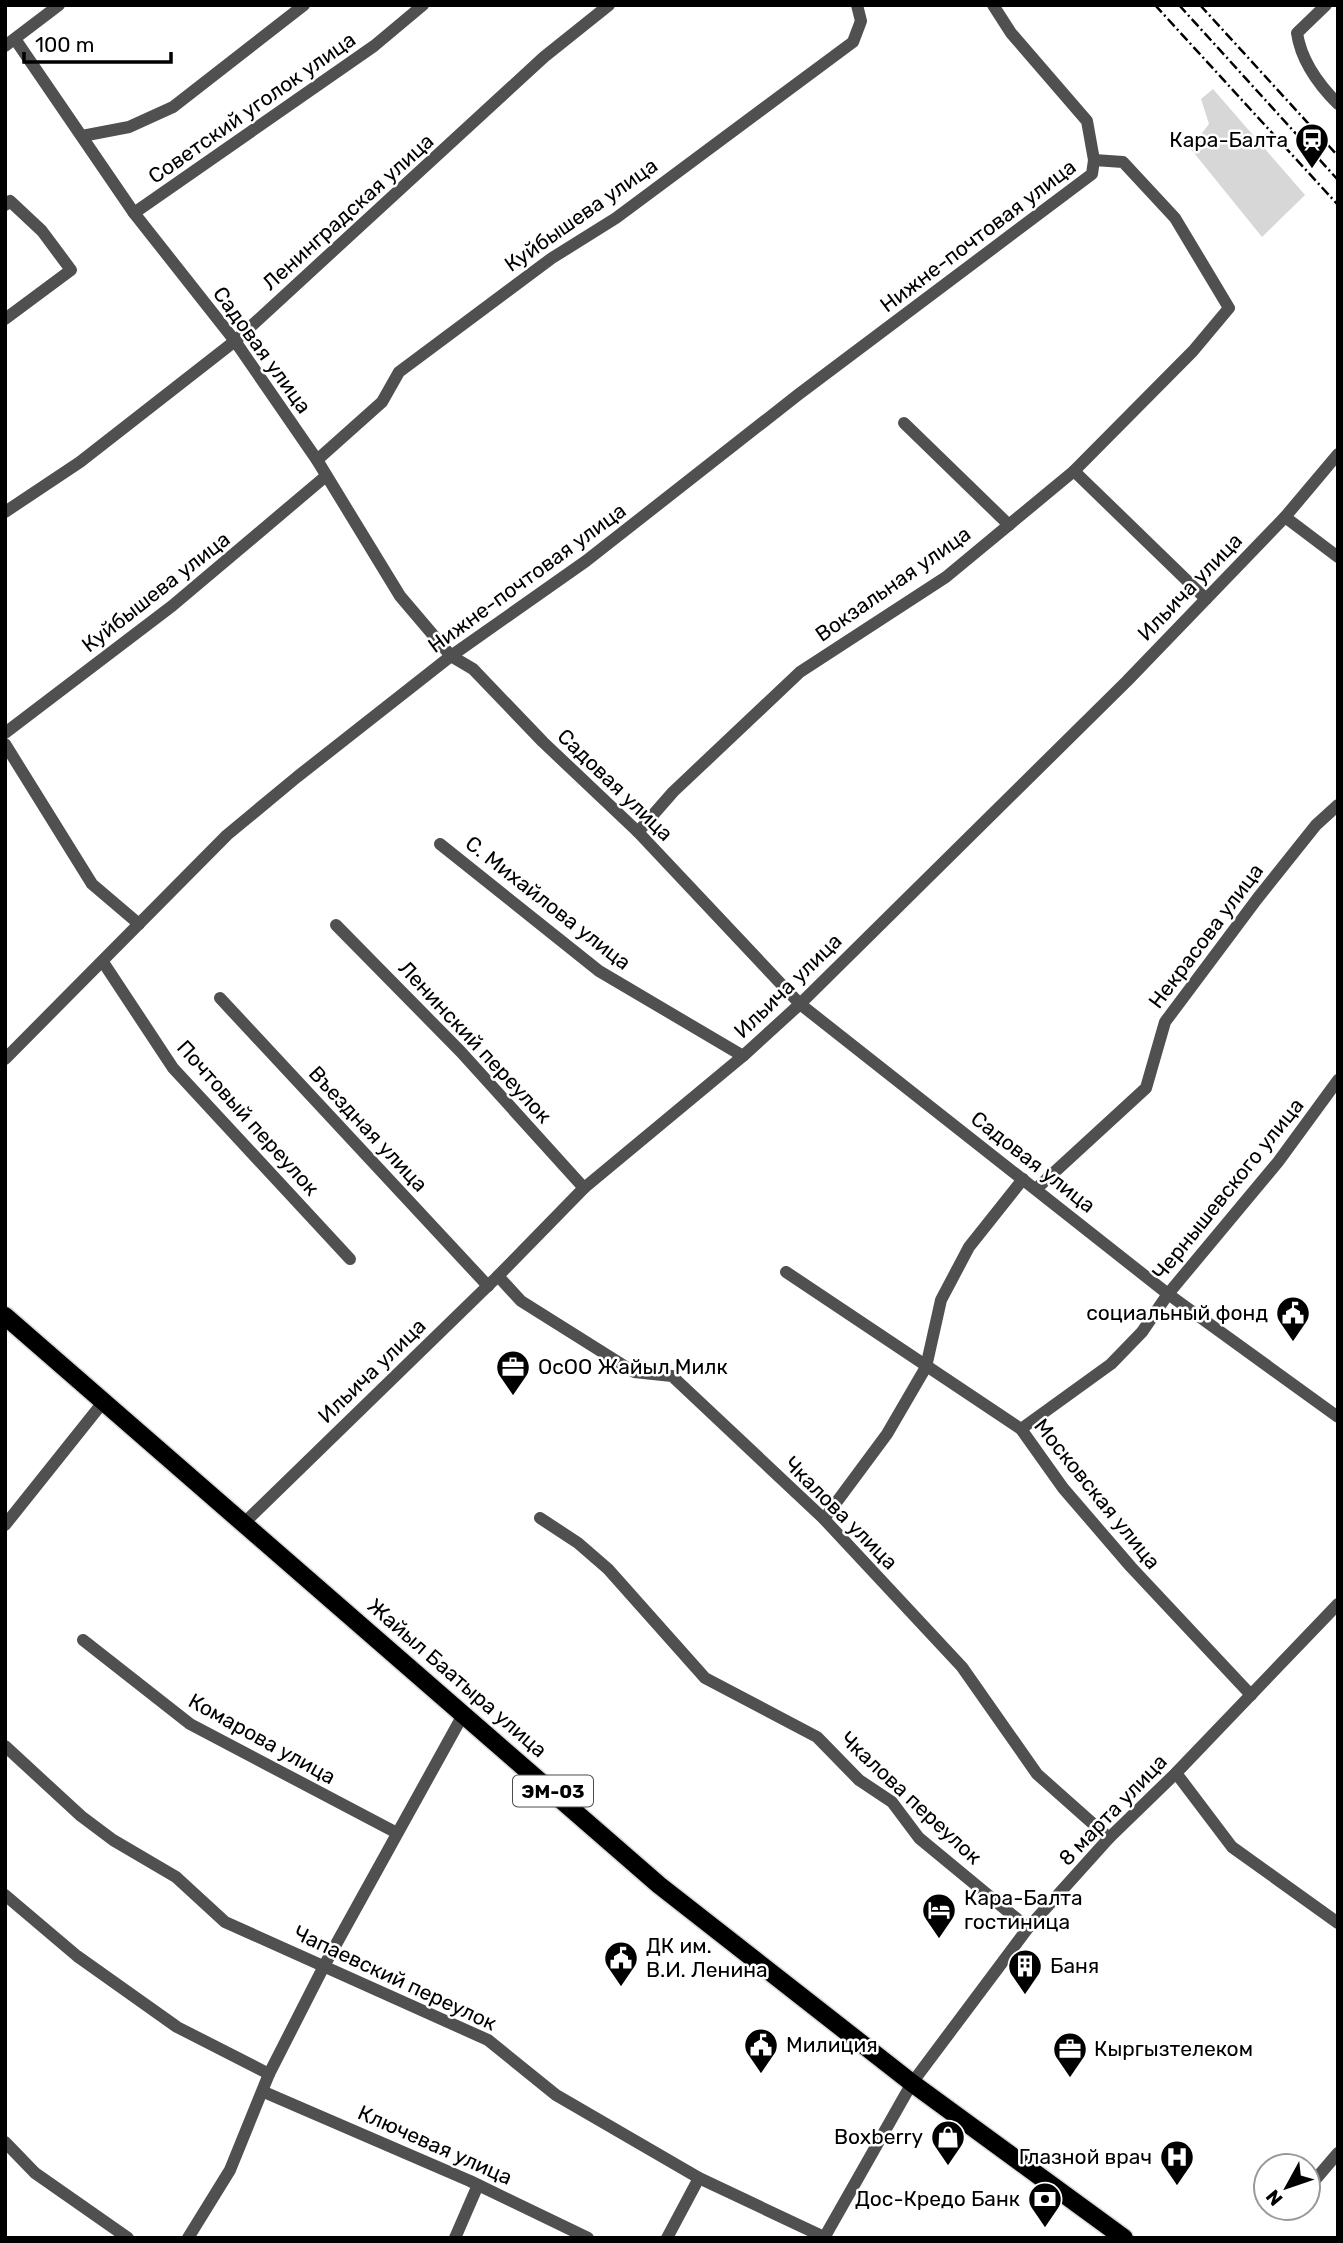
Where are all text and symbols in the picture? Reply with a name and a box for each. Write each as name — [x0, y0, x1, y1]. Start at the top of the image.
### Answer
scale bar — [24, 21, 172, 65]
street label: Советский уголок улица — [143, 26, 360, 189]
text: 100 m — [35, 32, 94, 57]
station icon: Кара-Балта — [1293, 121, 1331, 170]
place label: Кара-Балта — [1169, 127, 1288, 152]
street label: Ленинградская улица — [257, 128, 439, 295]
street label: Куйбышева улица — [499, 152, 662, 277]
street label: Нижне-почтовая улица — [875, 154, 1080, 317]
street label: Садовая улица — [208, 281, 317, 418]
street label: Нижне-почтовая улица — [423, 497, 631, 658]
street label: Вокзальная улица — [810, 521, 975, 647]
street label: Куйбышева улица — [77, 526, 235, 657]
street label: Ильича улица — [1132, 528, 1247, 646]
street label: Садовая улица — [553, 723, 678, 846]
street label: С. Михайлова улица — [461, 830, 636, 975]
street label: Некрасова улица — [1143, 858, 1268, 1013]
street label: Ильича улица — [729, 928, 847, 1043]
street label: Ленинский переулок — [394, 955, 557, 1128]
street label: Почтовый переулок — [172, 1035, 325, 1200]
street label: Въездная улица — [304, 1061, 433, 1197]
street label: Чернышевского улица — [1147, 1093, 1309, 1285]
street label: Садовая улица — [966, 1105, 1100, 1218]
public building icon: социальный фонд — [1274, 1294, 1312, 1343]
place label: социальный фонд — [1086, 1300, 1268, 1325]
street label: Ильича улица — [313, 1313, 431, 1428]
office icon: ОсОО Жайыл Милк — [494, 1348, 532, 1397]
place label: ОсОО Жайыл Милк — [538, 1354, 728, 1379]
street label: Московская улица — [1029, 1413, 1166, 1574]
street label: Чкалова улица — [780, 1451, 903, 1574]
street label: Жайыл Баатыра улица — [363, 1593, 552, 1762]
street label: Комарова улица — [184, 1688, 340, 1789]
street label: Чкалова переулок — [836, 1726, 987, 1869]
street label: 8 марта улица — [1053, 1749, 1172, 1870]
road number: ЭМ-03 — [513, 1776, 593, 1806]
place label: Кара-Балта гостиница — [964, 1885, 1083, 1934]
hotel icon: Кара-Балта гостиница — [920, 1891, 958, 1940]
street label: Чапаевский переулок — [290, 1920, 501, 2036]
place label: ДК им. В.И. Ленина — [646, 1933, 768, 1982]
public building icon: ДК им. В.И. Ленина — [602, 1939, 640, 1988]
building icon: Баня — [1006, 1947, 1044, 1996]
place label: Баня — [1050, 1953, 1099, 1978]
public building icon: Милиция — [742, 2026, 780, 2075]
office icon: Кыргызтелеком — [1051, 2030, 1089, 2079]
place label: Милиция — [786, 2032, 878, 2057]
place label: Кыргызтелеком — [1094, 2036, 1253, 2061]
street label: Ключевая улица — [354, 2099, 516, 2190]
shop icon: Boxberry — [929, 2118, 967, 2167]
place label: Boxberry — [834, 2124, 923, 2149]
hospital icon: Глазной врач — [1158, 2138, 1196, 2187]
place label: Глазной врач — [1019, 2144, 1152, 2169]
north arrow — [1252, 2152, 1322, 2222]
bank icon: Дос-Кредо Банк — [1026, 2180, 1064, 2229]
text: N — [1261, 2185, 1288, 2210]
place label: Дос-Кредо Банк — [855, 2186, 1020, 2211]

